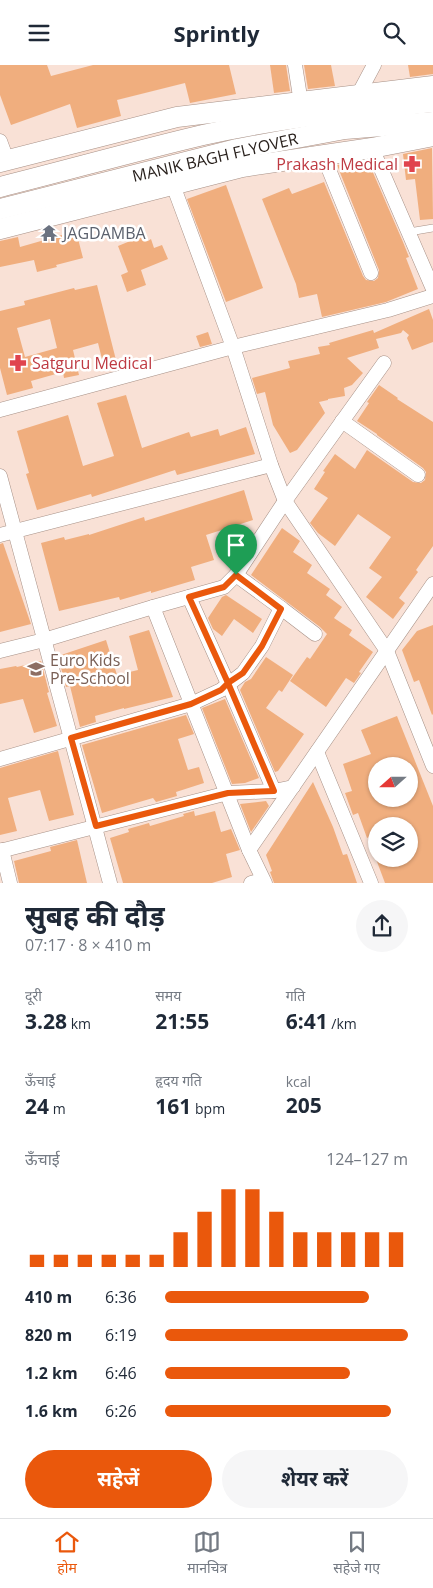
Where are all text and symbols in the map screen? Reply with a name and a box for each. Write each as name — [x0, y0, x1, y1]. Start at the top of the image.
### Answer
text: Sprintly — [174, 18, 259, 48]
icon: menu — [25, 19, 53, 47]
icon: search — [380, 19, 408, 47]
street label: MANIK BAGH FLYOVER — [130, 127, 300, 187]
place label: Prakash Medical — [276, 153, 398, 175]
pharmacy icon: Prakash Medical — [402, 154, 422, 174]
place label: JAGDAMBA — [61, 222, 147, 244]
temple icon: JAGDAMBA — [39, 223, 59, 243]
place label: Satguru Medical — [32, 352, 152, 374]
pharmacy icon: Satguru Medical — [8, 353, 28, 373]
pin — [215, 524, 257, 575]
icon: arrive — [222, 531, 250, 559]
place label: Euro Kids Pre-School — [50, 649, 130, 689]
school or university icon: Euro Kids Pre-School — [26, 659, 46, 679]
north arrow — [368, 757, 418, 807]
map controls — [368, 757, 418, 867]
button: layers — [368, 817, 418, 867]
text: सुबह की दौड़ — [25, 896, 165, 934]
button: share — [356, 900, 408, 952]
text: 07:17 · 8 × 410 m — [25, 934, 151, 956]
text: दूरी — [25, 986, 42, 1005]
text: समय — [155, 986, 181, 1005]
text: गति — [286, 986, 305, 1005]
text: 3.28 — [25, 1007, 67, 1035]
text: 21:55 — [155, 1007, 209, 1035]
text: 6:41 — [286, 1007, 328, 1035]
text: km — [67, 1014, 91, 1033]
text: /km — [328, 1014, 357, 1033]
text: ऊँचाई — [25, 1071, 55, 1090]
text: हृदय गति — [155, 1071, 202, 1090]
text: kcal — [286, 1072, 311, 1091]
text: 205 — [286, 1091, 322, 1119]
text: 24 — [25, 1092, 49, 1120]
text: 161 — [155, 1092, 191, 1120]
text: m — [49, 1099, 66, 1118]
text: bpm — [191, 1099, 225, 1118]
text: ऊँचाई — [25, 1148, 60, 1170]
text: 124–127 m — [326, 1148, 408, 1170]
text: 410 m — [25, 1286, 72, 1308]
text: 6:36 — [105, 1286, 137, 1308]
text: 820 m — [25, 1324, 72, 1346]
text: 6:19 — [105, 1324, 137, 1346]
text: 1.2 km — [25, 1362, 78, 1384]
text: 6:46 — [105, 1362, 137, 1384]
text: 1.6 km — [25, 1400, 78, 1422]
text: 6:26 — [105, 1400, 137, 1422]
button: सहेजें — [25, 1450, 212, 1508]
button: शेयर करें — [222, 1450, 408, 1508]
tab: होम — [53, 1528, 81, 1579]
tab: मानचित्र — [187, 1528, 227, 1579]
tab: सहेजे गए — [333, 1528, 380, 1579]

